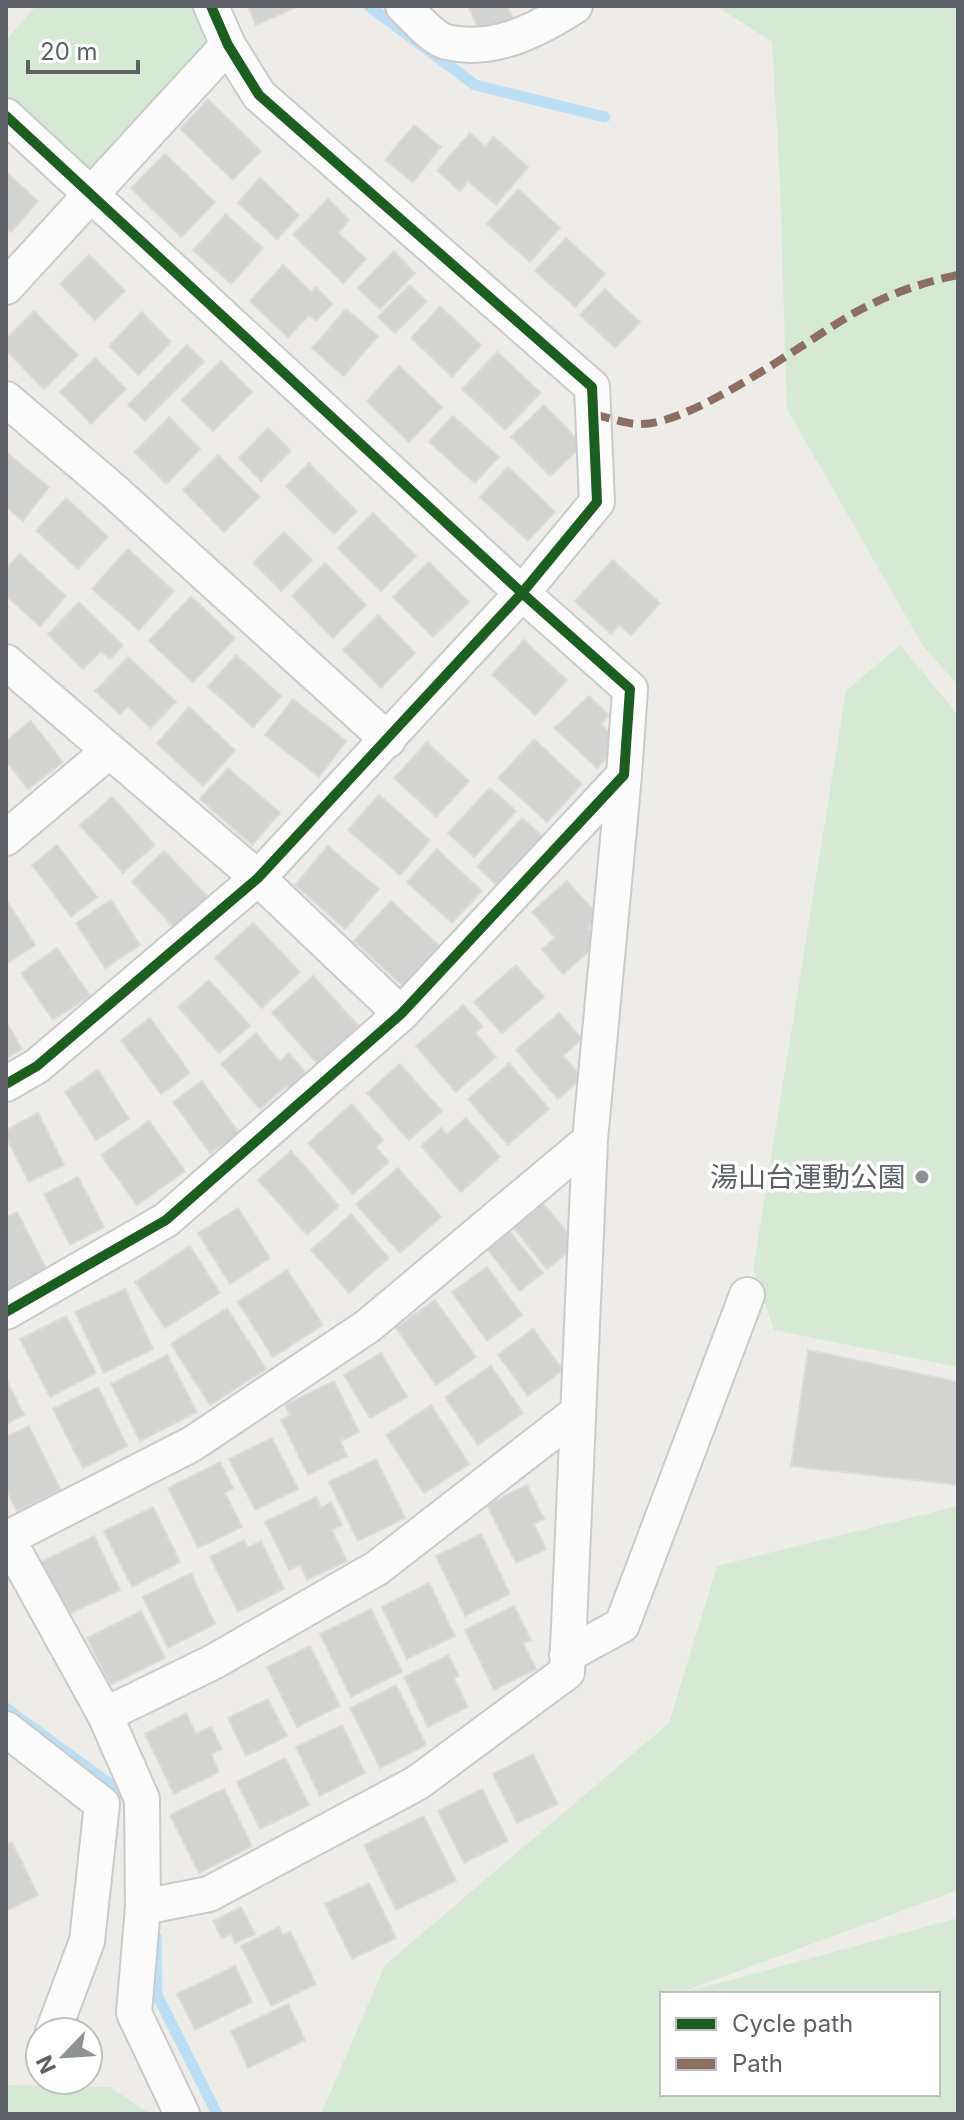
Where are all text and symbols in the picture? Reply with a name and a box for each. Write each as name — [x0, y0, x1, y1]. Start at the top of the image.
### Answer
scale bar — [28, 24, 138, 74]
text: 20 m — [40, 37, 98, 66]
place label: 湯山台運動公園 — [710, 1160, 906, 1194]
marker: 湯山台運動公園 — [913, 1168, 931, 1186]
legend — [660, 1992, 940, 2096]
text: Cycle path — [732, 2009, 853, 2038]
north arrow — [24, 2016, 104, 2096]
text: Path — [732, 2049, 783, 2078]
text: N — [31, 2051, 61, 2078]

